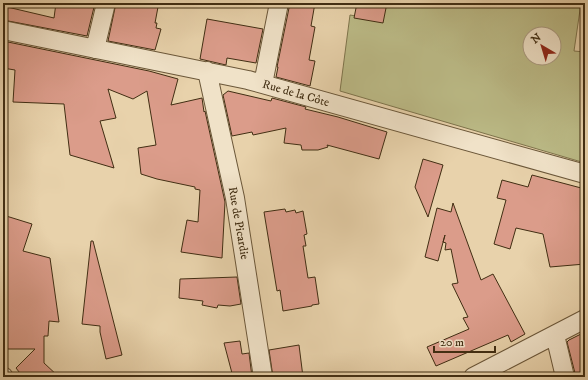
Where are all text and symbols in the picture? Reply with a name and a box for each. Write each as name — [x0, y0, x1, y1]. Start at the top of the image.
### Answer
north arrow — [522, 26, 562, 66]
text: N — [529, 31, 544, 47]
street label: Rue de la Côte — [261, 77, 331, 110]
street label: Rue de Picardie — [225, 186, 252, 261]
scale bar — [434, 328, 495, 354]
text: 20 m — [440, 335, 464, 350]

